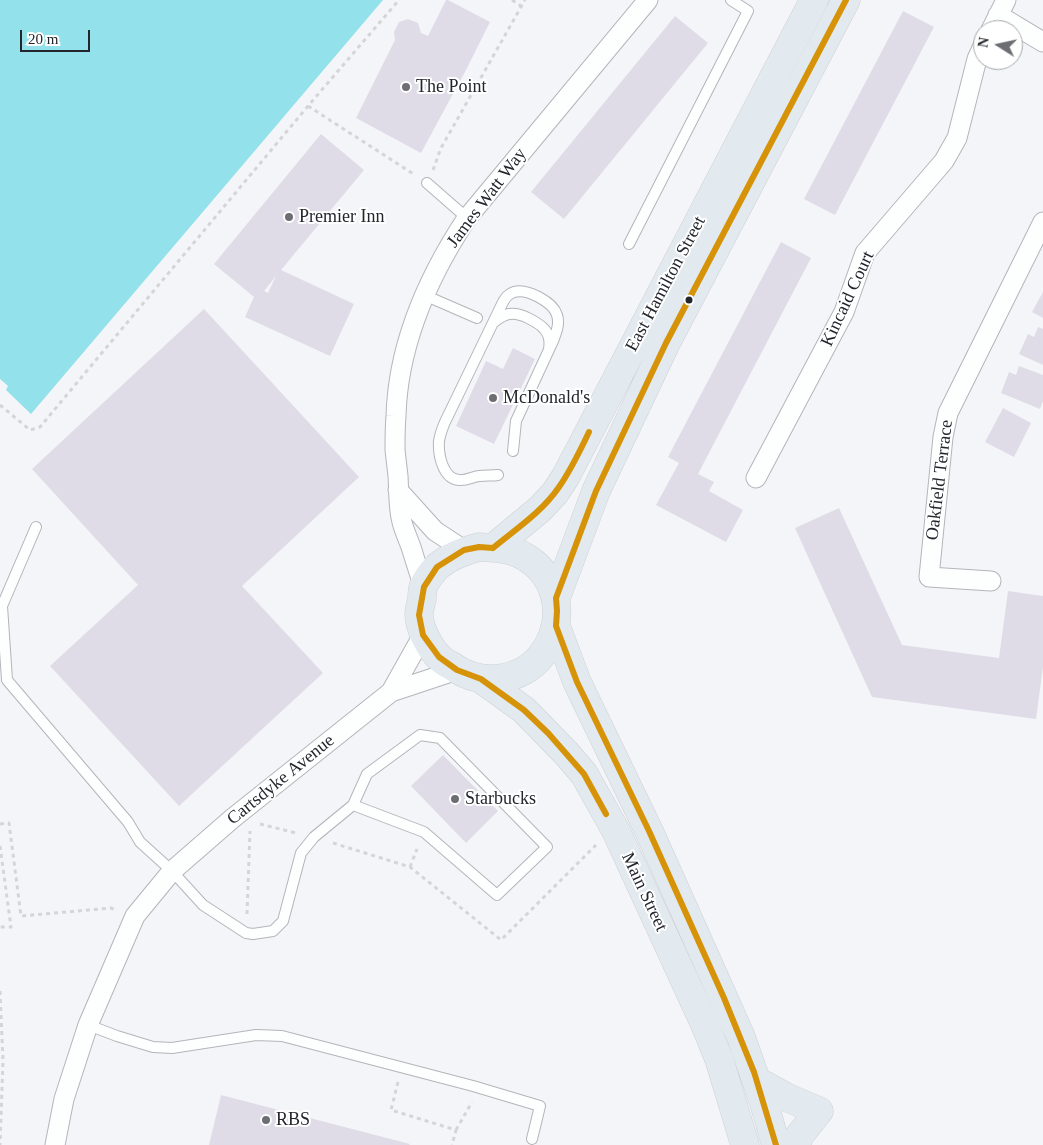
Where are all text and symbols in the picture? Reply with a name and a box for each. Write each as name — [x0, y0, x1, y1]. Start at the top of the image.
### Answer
scale bar — [22, 20, 92, 52]
north arrow — [973, 20, 1023, 70]
text: 20 m — [28, 31, 58, 47]
text: N — [975, 36, 992, 49]
place label: The Point — [416, 76, 486, 98]
marker: The Point — [400, 81, 412, 93]
street label: James Watt Way — [443, 144, 531, 252]
place label: Premier Inn — [299, 206, 384, 228]
marker: Premier Inn — [283, 211, 295, 223]
street label: East Hamilton Street — [621, 213, 711, 355]
street label: Kincaid Court — [817, 248, 879, 350]
unlabelled marker — [684, 295, 694, 305]
place label: McDonald's — [503, 387, 590, 409]
marker: McDonald's — [487, 392, 499, 404]
street label: Oakfield Terrace — [922, 419, 958, 541]
street label: Cartsdyke Avenue — [223, 730, 339, 830]
place label: Starbucks — [465, 788, 536, 810]
marker: Starbucks — [449, 793, 461, 805]
street label: Main Street — [616, 849, 672, 935]
place label: RBS — [276, 1109, 310, 1131]
marker: RBS — [260, 1114, 272, 1126]

